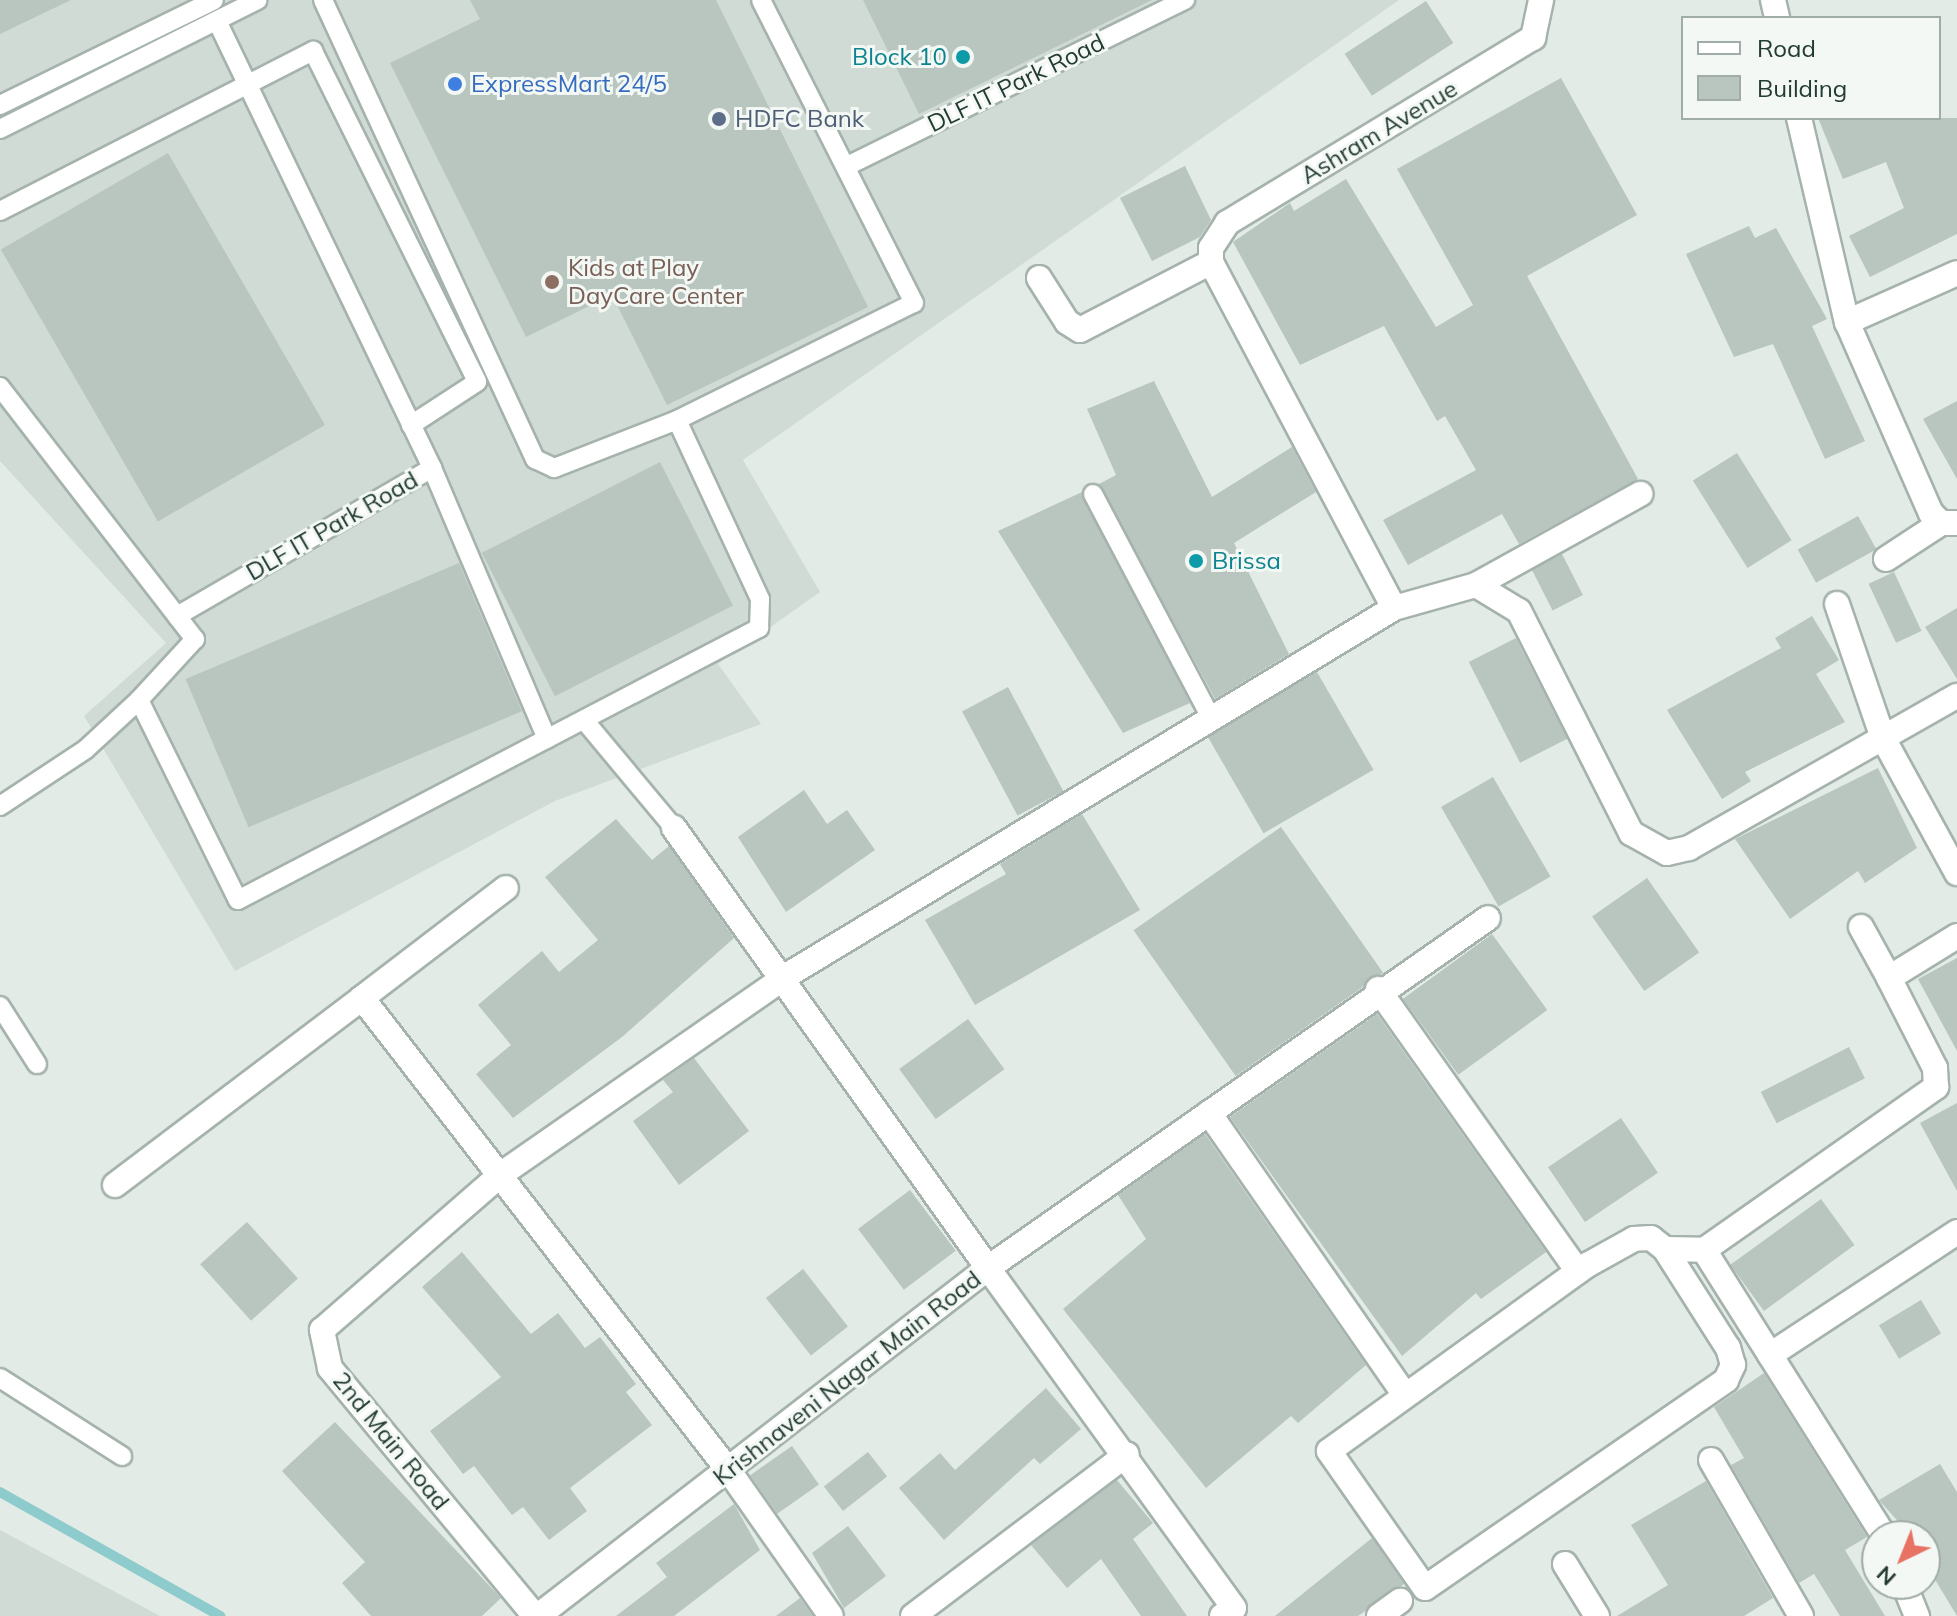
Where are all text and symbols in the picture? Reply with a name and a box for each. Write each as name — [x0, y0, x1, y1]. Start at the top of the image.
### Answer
legend — [1681, 16, 1941, 120]
street label: DLF IT Park Road — [923, 28, 1109, 138]
text: Road — [1757, 33, 1816, 63]
place label: Block 10 — [852, 43, 947, 71]
marker: Block 10 — [954, 48, 972, 66]
place label: ExpressMart 24/5 — [471, 70, 667, 98]
text: Building — [1757, 73, 1847, 103]
street label: Ashram Avenue — [1296, 74, 1462, 190]
marker: ExpressMart 24/5 — [446, 75, 464, 93]
place label: HDFC Bank — [735, 105, 864, 133]
marker: HDFC Bank — [710, 110, 728, 128]
place label: Kids at Play DayCare Center — [568, 254, 744, 310]
marker: Kids at Play DayCare Center — [543, 273, 561, 291]
street label: DLF IT Park Road — [241, 465, 423, 587]
place label: Brissa — [1212, 547, 1281, 575]
marker: Brissa — [1187, 552, 1205, 570]
street label: Krishnaveni Nagar Main Road — [707, 1265, 987, 1491]
street label: 2nd Main Road — [327, 1366, 455, 1516]
north arrow — [1861, 1520, 1941, 1600]
text: N — [1870, 1560, 1902, 1592]

